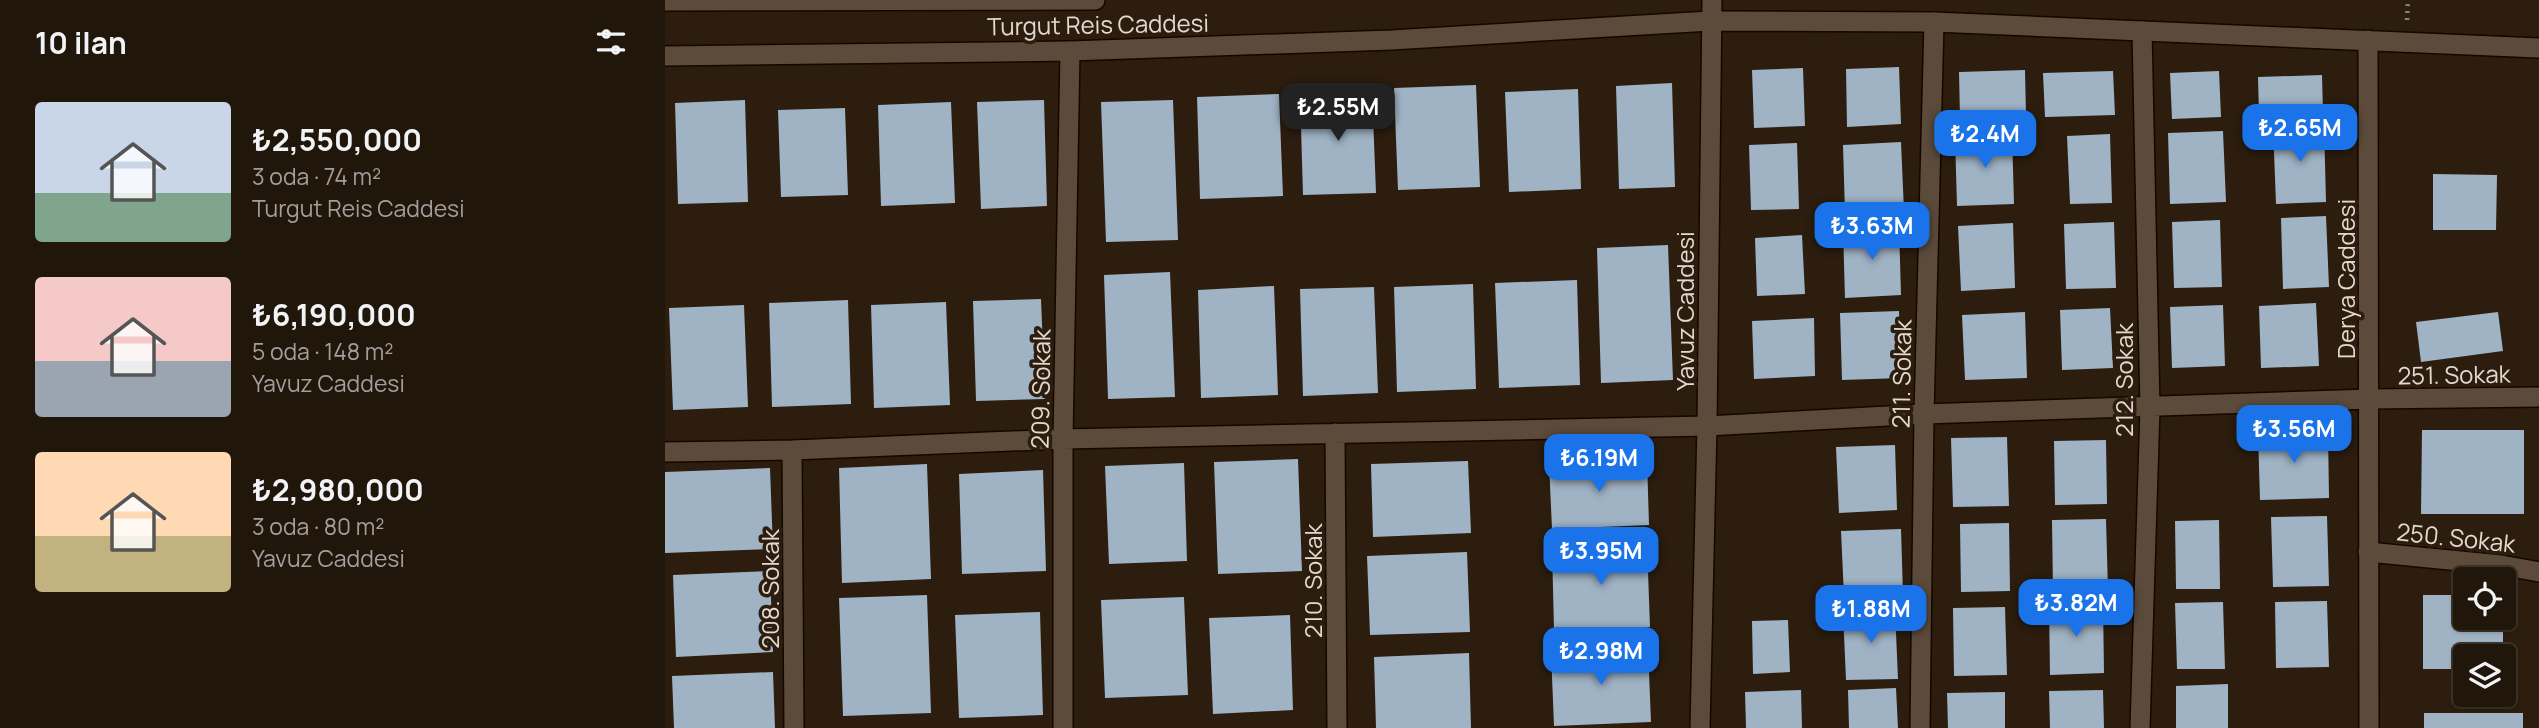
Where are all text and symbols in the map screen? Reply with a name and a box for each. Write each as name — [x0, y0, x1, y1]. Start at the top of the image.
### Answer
street label: Turgut Reis Caddesi — [987, 6, 1209, 42]
text: 10 ilan — [35, 22, 127, 63]
icon: filters — [592, 23, 630, 61]
pin: ₺2.55M — [1281, 83, 1395, 143]
text: ₺2.55M — [1297, 90, 1379, 122]
pin: ₺2.65M — [2243, 104, 2357, 164]
pin: ₺2.4M — [1936, 110, 2034, 170]
text: ₺2.65M — [2258, 111, 2342, 143]
text: ₺2.4M — [1950, 117, 2020, 149]
text: ₺2,550,000 — [252, 119, 422, 160]
icon: home — [91, 130, 175, 214]
text: 3 oda · 74 m² — [252, 160, 381, 192]
text: Turgut Reis Caddesi — [252, 192, 465, 224]
street label: Derya Caddesi — [2329, 199, 2362, 359]
pin: ₺3.63M — [1815, 202, 1929, 262]
text: ₺3.63M — [1831, 209, 1913, 241]
street label: Yavuz Caddesi — [1668, 231, 1701, 391]
text: ₺6,190,000 — [252, 294, 416, 335]
icon: home — [91, 305, 175, 389]
street label: 211. Sokak — [1884, 318, 1918, 429]
street label: 212. Sokak — [2107, 322, 2140, 437]
street label: 209. Sokak — [1022, 328, 1058, 449]
text: 5 oda · 148 m² — [252, 335, 393, 367]
street label: 251. Sokak — [2397, 356, 2512, 391]
text: Yavuz Caddesi — [252, 367, 405, 399]
pin: ₺3.56M — [2237, 406, 2351, 465]
text: ₺3.56M — [2253, 412, 2335, 444]
pin: ₺6.19M — [1542, 434, 1656, 494]
text: ₺6.19M — [1560, 441, 1638, 473]
text: ₺2,980,000 — [252, 469, 424, 510]
icon: home — [91, 480, 175, 564]
text: 3 oda · 80 m² — [252, 510, 384, 542]
street label: 250. Sokak — [2395, 514, 2518, 560]
street label: 210. Sokak — [1296, 523, 1329, 638]
street label: 208. Sokak — [753, 528, 786, 649]
pin: ₺3.95M — [1544, 528, 1658, 587]
text: ₺3.95M — [1560, 534, 1642, 566]
text: Yavuz Caddesi — [252, 542, 405, 574]
map controls — [2453, 567, 2516, 707]
button: locate — [2453, 567, 2516, 630]
pin: ₺3.82M — [2019, 580, 2133, 639]
pin: ₺1.88M — [1814, 586, 1928, 645]
text: ₺3.82M — [2035, 586, 2117, 618]
text: ₺1.88M — [1831, 592, 1911, 624]
pin: ₺2.98M — [1544, 628, 1658, 687]
text: ₺2.98M — [1559, 634, 1643, 666]
button: layers — [2453, 644, 2516, 707]

